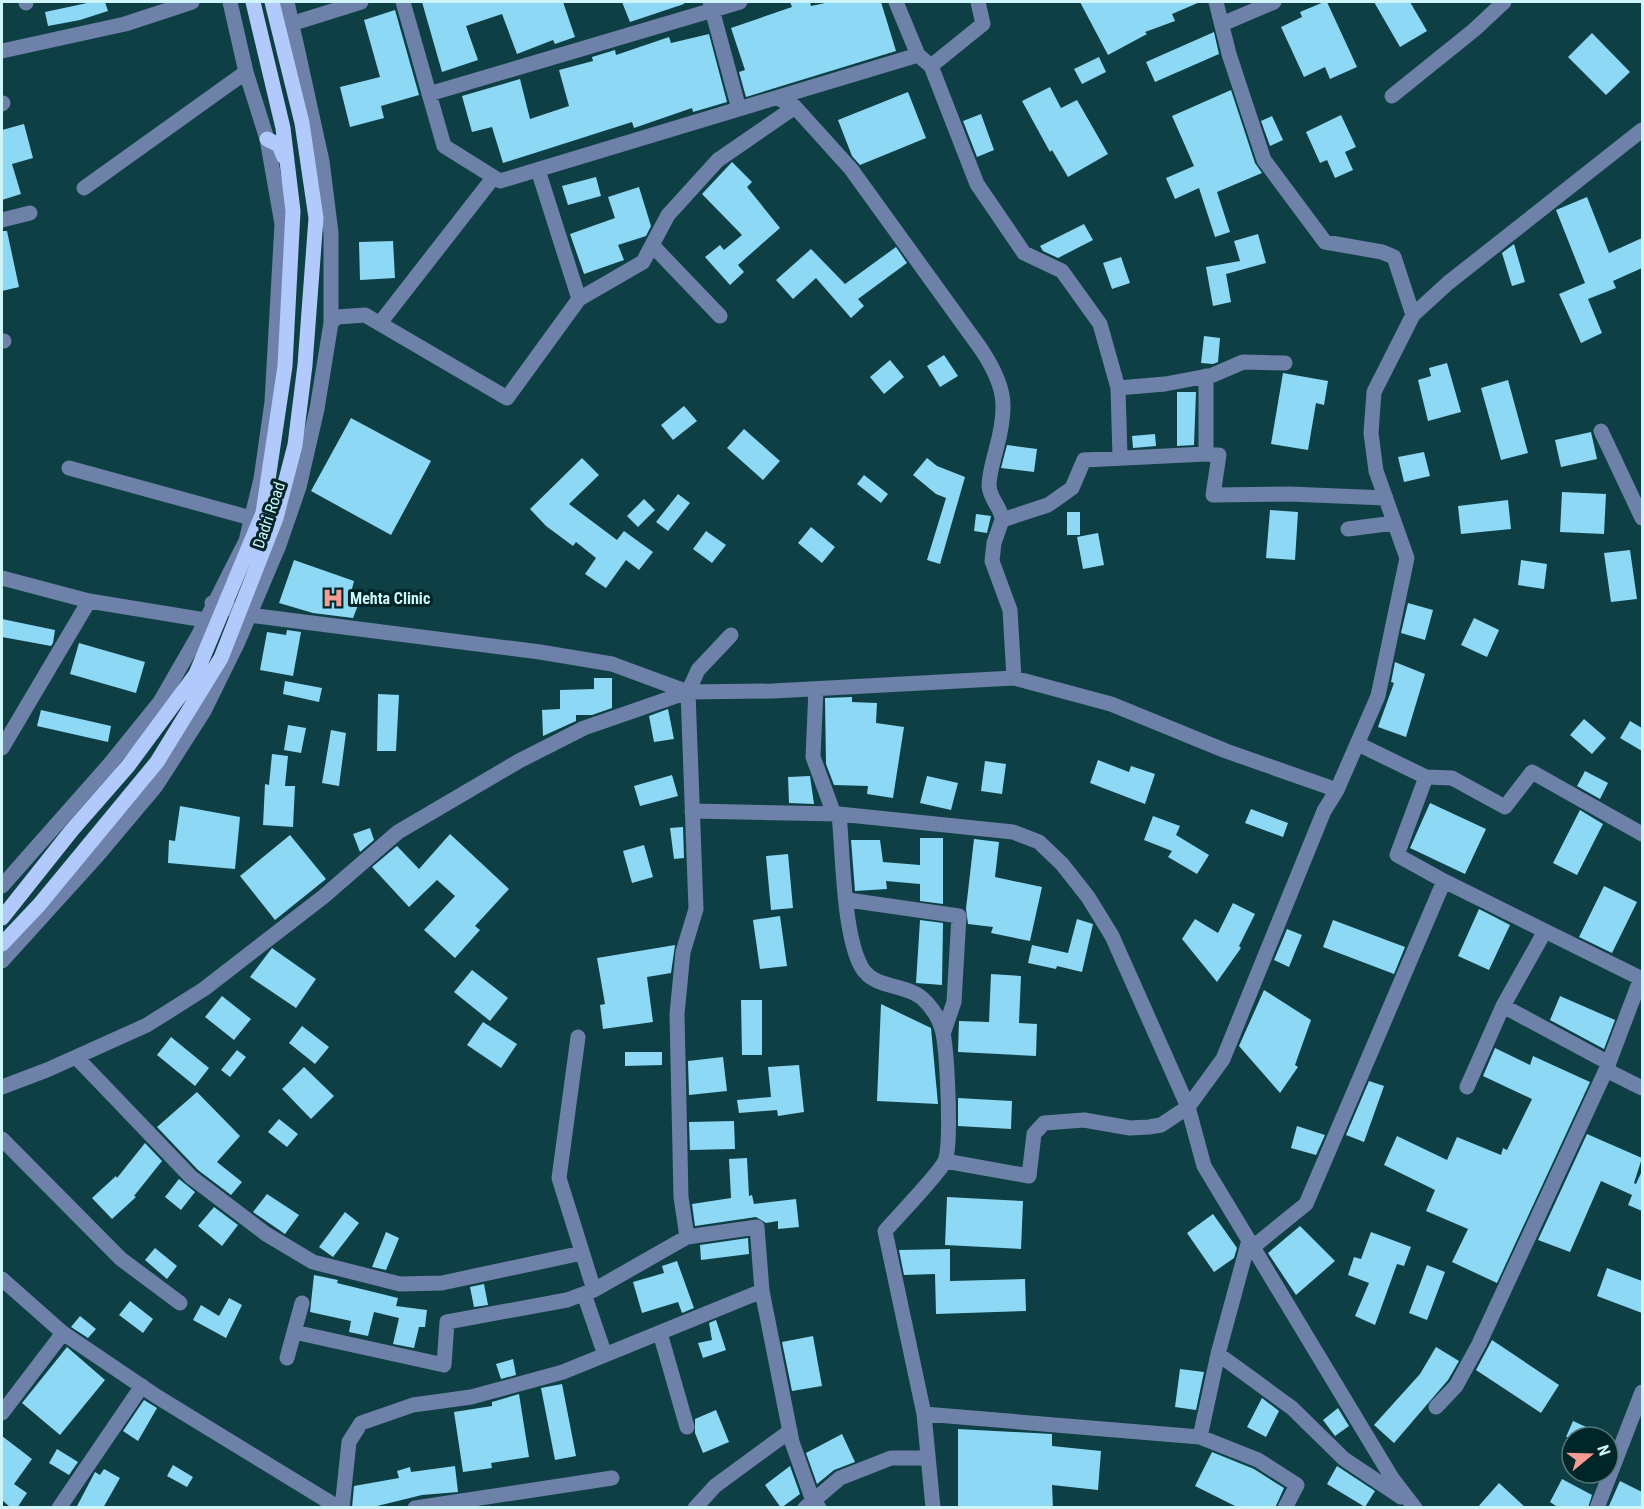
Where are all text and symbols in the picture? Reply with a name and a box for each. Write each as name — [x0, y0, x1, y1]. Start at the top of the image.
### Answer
street label: Dadri Road — [249, 479, 289, 551]
hospital icon: Mehta Clinic — [321, 586, 345, 610]
place label: Mehta Clinic — [350, 589, 430, 608]
north arrow — [1560, 1425, 1620, 1485]
text: N — [1593, 1443, 1614, 1458]

